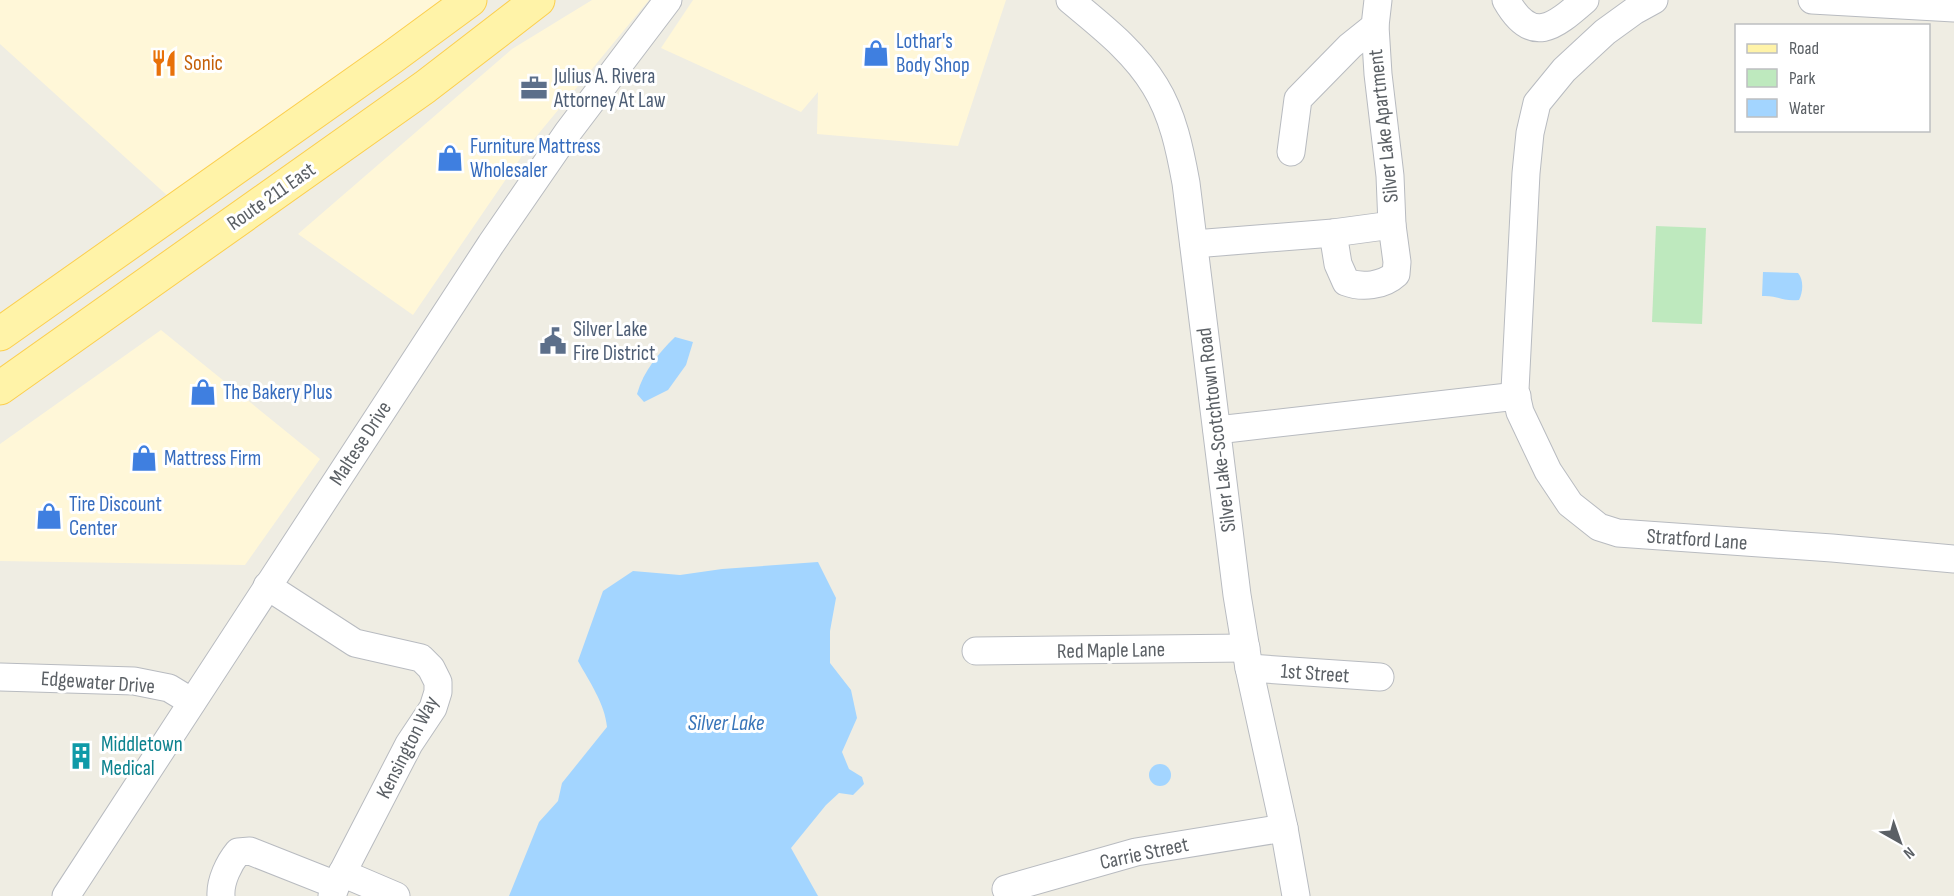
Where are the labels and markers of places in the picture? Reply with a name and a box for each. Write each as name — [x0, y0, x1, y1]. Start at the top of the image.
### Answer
place label: Lothar's Body Shop — [896, 29, 970, 78]
shop icon: Lothar's Body Shop — [861, 38, 891, 68]
restaurant icon: Sonic — [149, 48, 179, 78]
place label: Sonic — [184, 51, 223, 76]
place label: Julius A. Rivera Attorney At Law — [553, 64, 666, 113]
office icon: Julius A. Rivera Attorney At Law — [519, 73, 549, 103]
place label: Furniture Mattress Wholesaler — [470, 134, 601, 183]
shop icon: Furniture Mattress Wholesaler — [435, 143, 465, 173]
place label: Silver Lake Fire District — [573, 317, 655, 366]
public building icon: Silver Lake Fire District — [538, 326, 568, 356]
shop icon: The Bakery Plus — [188, 377, 218, 407]
place label: The Bakery Plus — [223, 380, 332, 405]
shop icon: Mattress Firm — [129, 443, 159, 473]
place label: Mattress Firm — [164, 446, 261, 471]
place label: Tire Discount Center — [69, 492, 162, 541]
shop icon: Tire Discount Center — [34, 501, 64, 531]
place label: Middletown Medical — [101, 732, 183, 781]
building icon: Middletown Medical — [66, 741, 96, 771]

